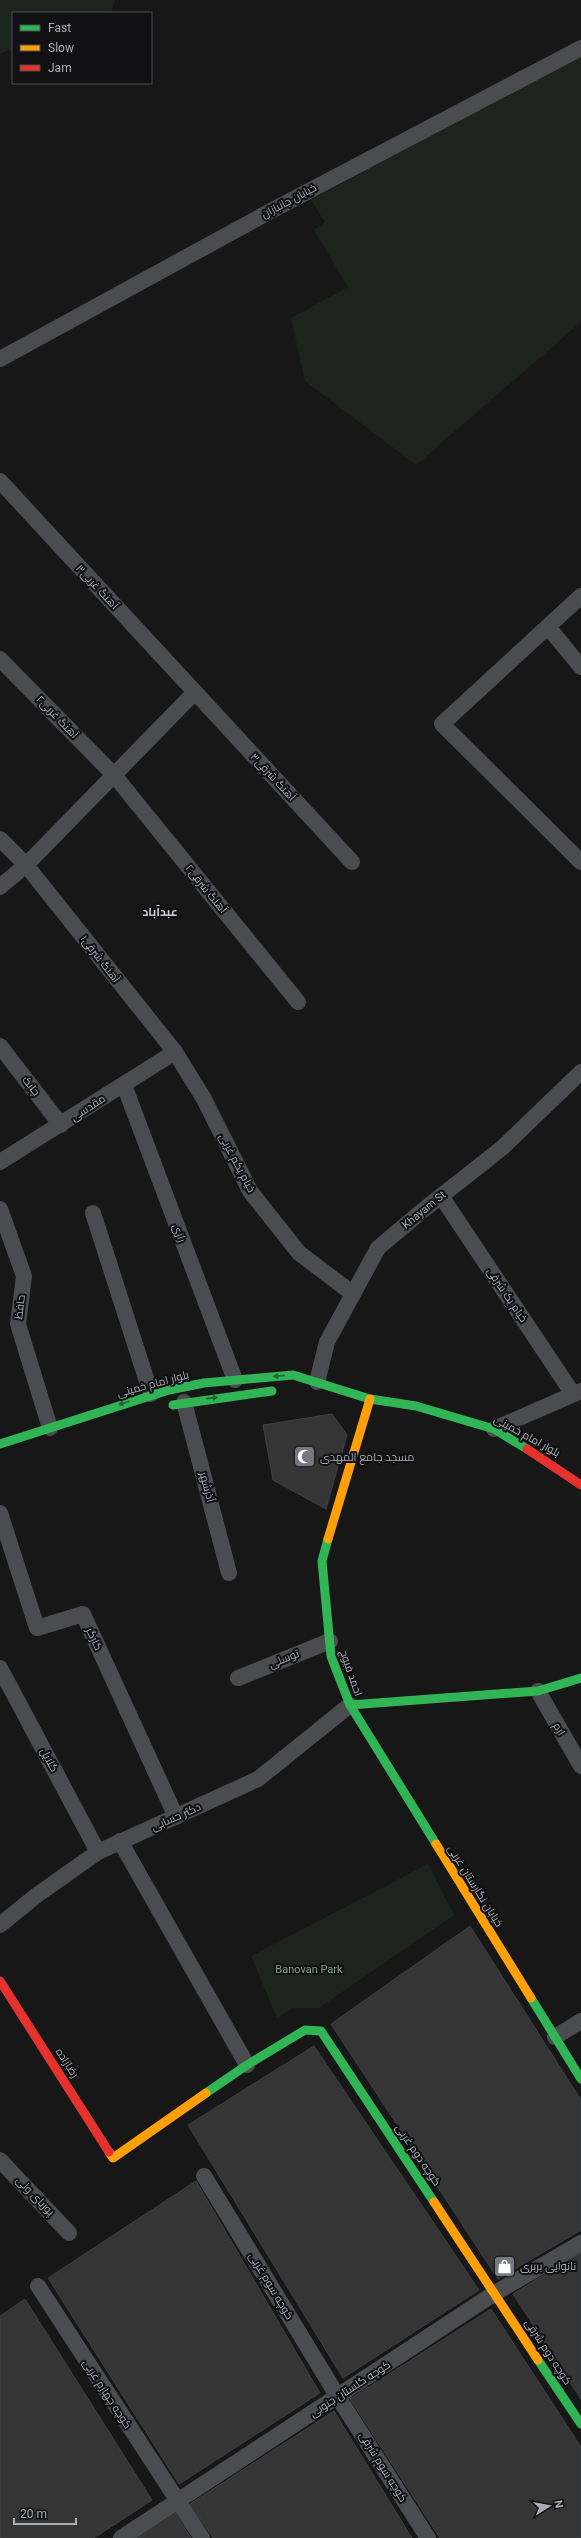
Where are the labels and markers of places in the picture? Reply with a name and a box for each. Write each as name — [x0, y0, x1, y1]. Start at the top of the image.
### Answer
mosque icon: مسجد جامع المهدی — [292, 1444, 318, 1470]
place label: مسجد جامع المهدی — [320, 1451, 414, 1465]
shop icon: نانوایی بربری — [491, 2253, 517, 2279]
place label: نانوایی بربری — [520, 2260, 576, 2273]

